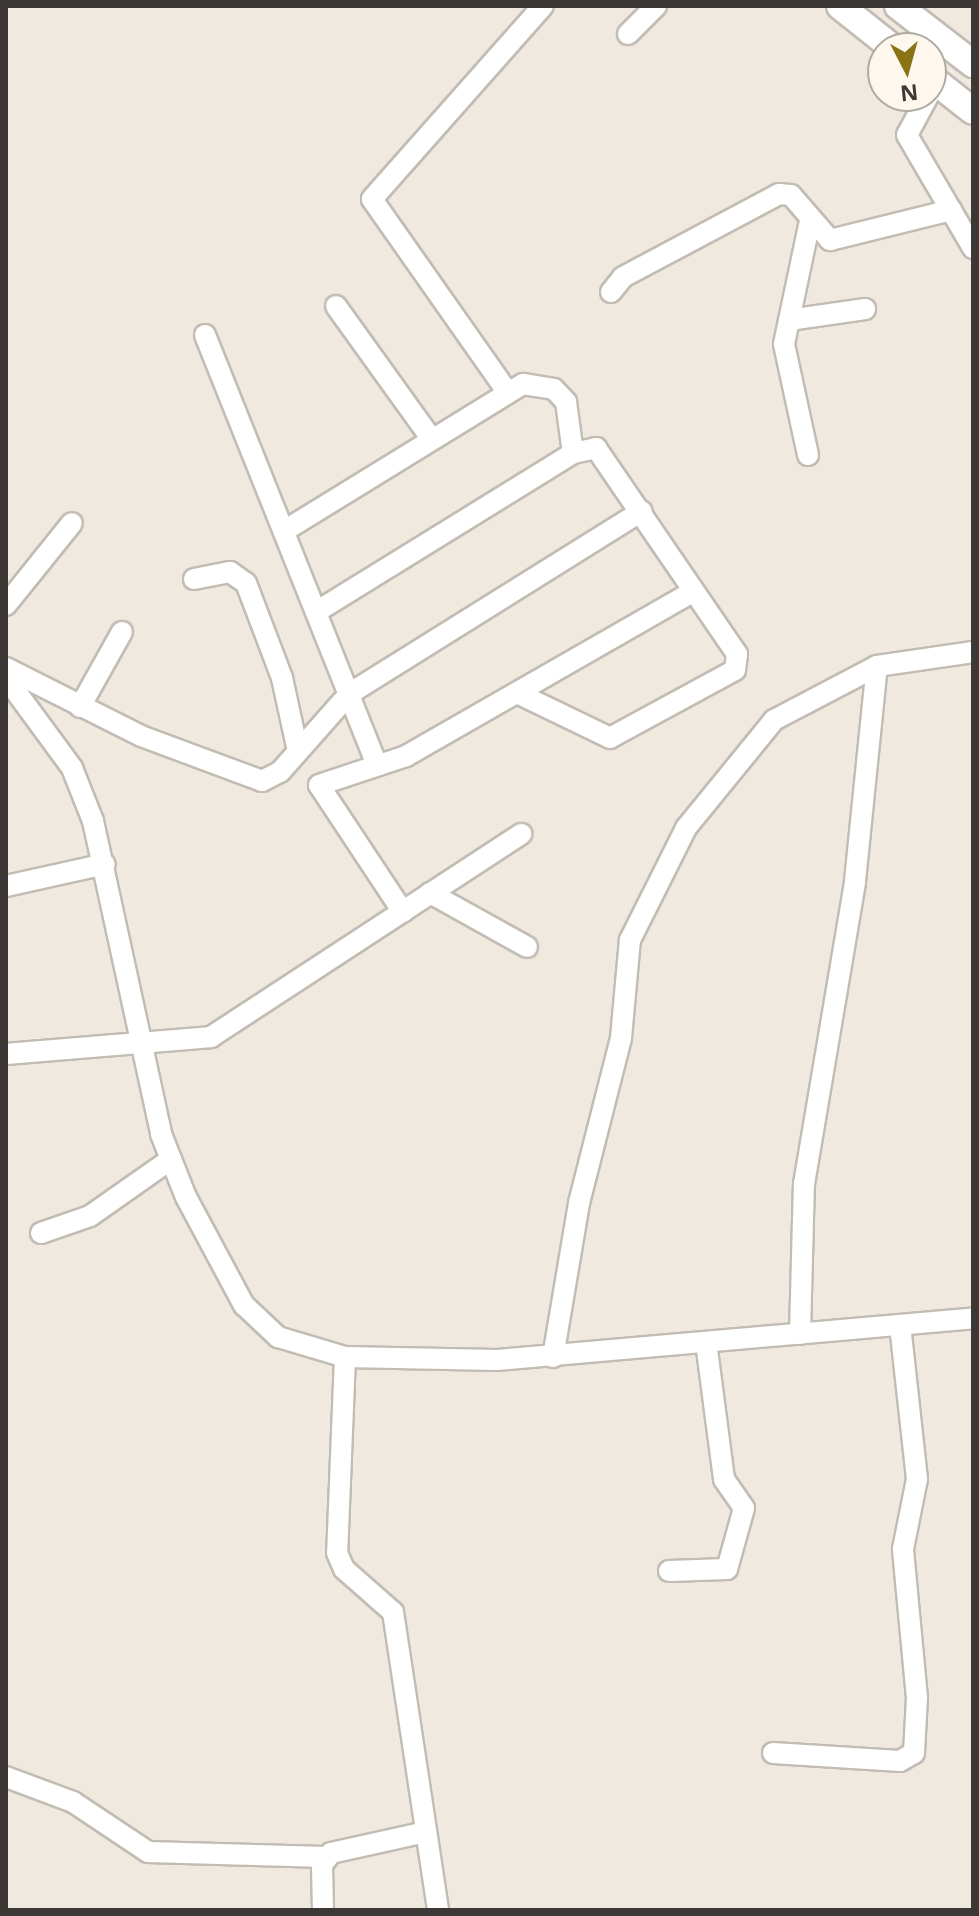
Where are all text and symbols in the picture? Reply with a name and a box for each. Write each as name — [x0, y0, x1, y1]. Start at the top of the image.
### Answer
north arrow — [867, 32, 947, 112]
text: N — [899, 78, 920, 110]

